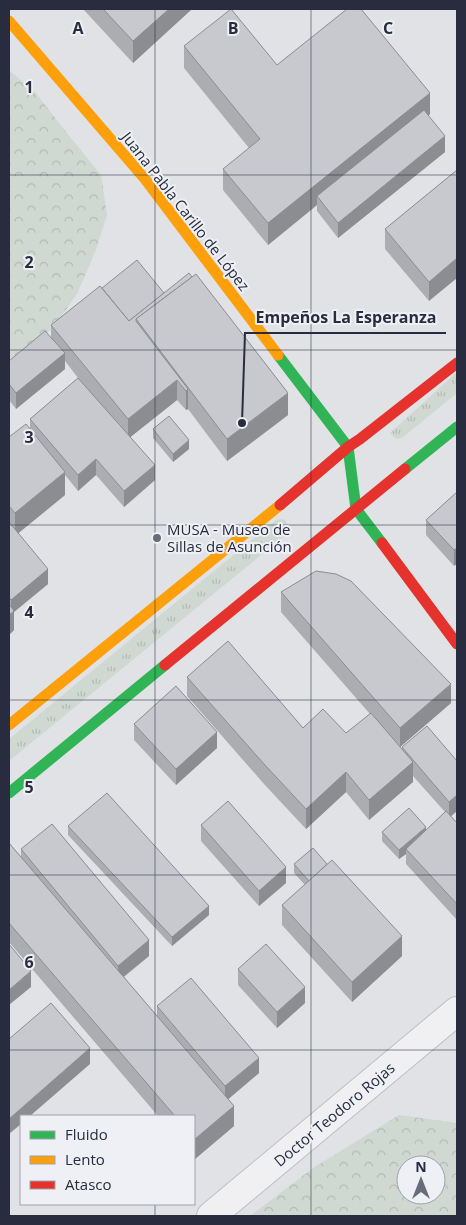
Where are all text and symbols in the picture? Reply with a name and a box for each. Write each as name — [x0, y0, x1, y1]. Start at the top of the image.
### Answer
text: A — [72, 17, 84, 39]
text: B — [228, 17, 238, 39]
text: C — [383, 17, 393, 39]
text: 1 — [24, 76, 34, 98]
street label: Juana Pabla Carillo de López — [116, 126, 254, 295]
text: 2 — [24, 251, 34, 273]
callout: Empeños La Esperanza — [245, 302, 446, 333]
text: Empeños La Esperanza — [255, 306, 437, 328]
text: 3 — [24, 426, 34, 448]
place label: MUSA - Museo de Sillas de Asunción — [167, 519, 292, 556]
marker: MUSA - Museo de Sillas de Asunción — [151, 532, 163, 544]
text: 4 — [24, 601, 34, 623]
text: 5 — [24, 776, 34, 798]
text: 6 — [24, 951, 34, 973]
street label: Doctor Teodoro Rojas — [269, 1057, 399, 1171]
legend — [20, 1115, 195, 1205]
text: Fluido — [65, 1124, 108, 1144]
text: Lento — [65, 1149, 105, 1169]
north arrow — [396, 1155, 446, 1205]
text: N — [415, 1157, 427, 1176]
text: Atasco — [65, 1174, 112, 1194]

